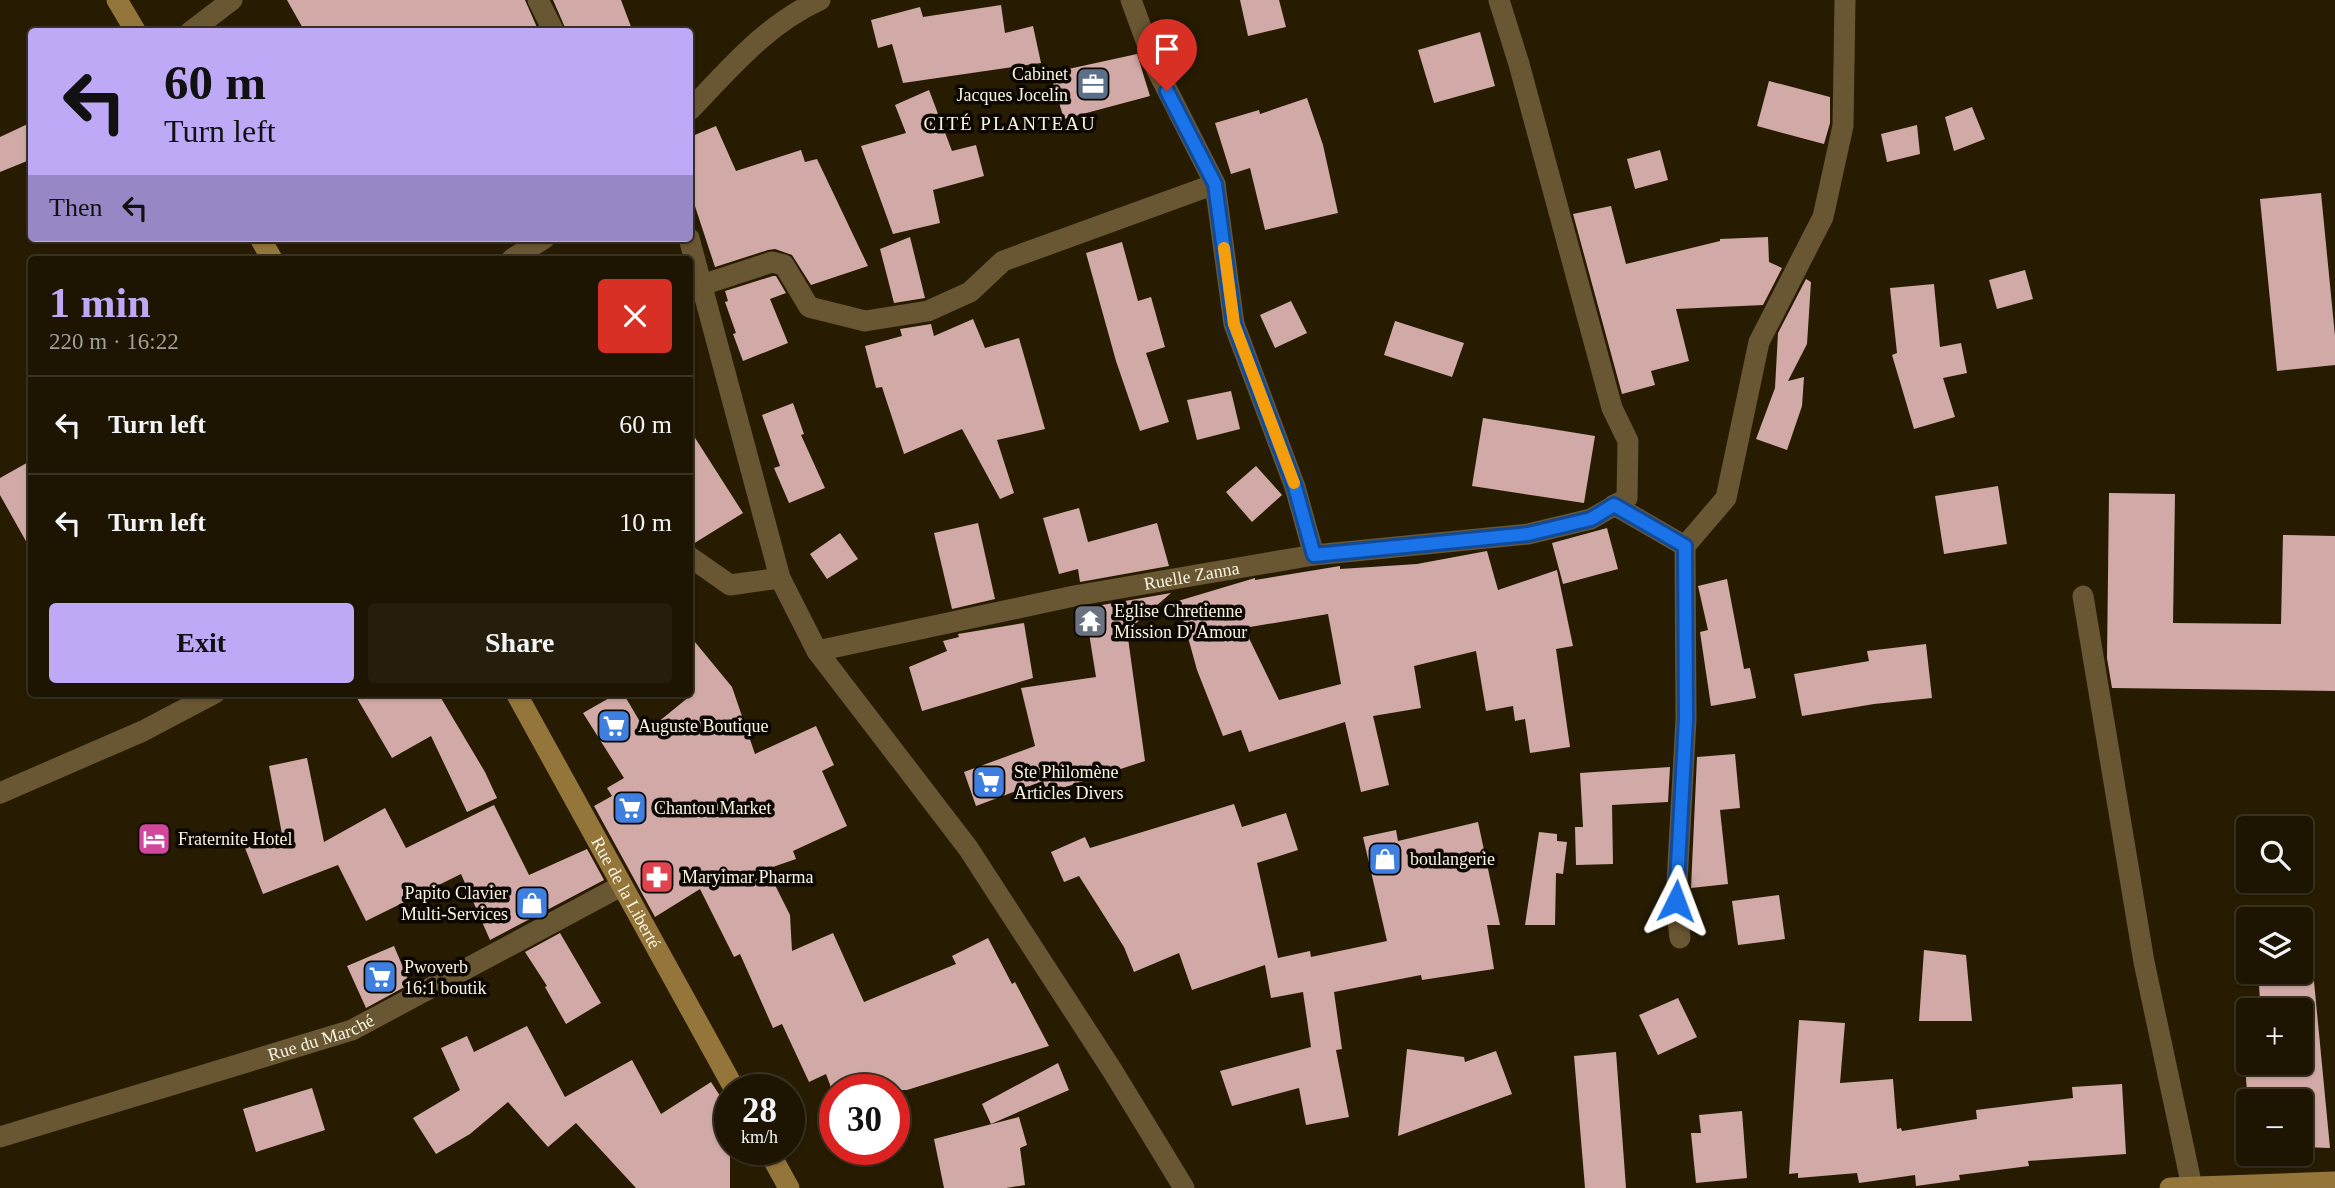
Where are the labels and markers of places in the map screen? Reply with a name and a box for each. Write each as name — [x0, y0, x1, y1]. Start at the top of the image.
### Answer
pin — [1137, 19, 1197, 91]
place label: Cabinet Jacques Jocelin — [957, 64, 1068, 105]
office icon: Cabinet Jacques Jocelin — [1074, 65, 1112, 103]
place label: Eglise Chretienne Mission D' Amour — [1114, 601, 1247, 642]
temple icon: Eglise Chretienne Mission D' Amour — [1071, 602, 1109, 640]
supermarket icon: Auguste Boutique — [595, 707, 633, 745]
place label: Auguste Boutique — [638, 716, 769, 736]
place label: Ste Philomène Articles Divers — [1014, 762, 1123, 803]
supermarket icon: Ste Philomène Articles Divers — [970, 763, 1008, 801]
supermarket icon: Chantou Market — [611, 789, 649, 827]
place label: Chantou Market — [654, 798, 771, 818]
hotel icon: Fraternite Hotel — [135, 820, 173, 858]
place label: Fraternite Hotel — [178, 829, 292, 849]
shop icon: boulangerie — [1366, 840, 1404, 878]
place label: boulangerie — [1410, 849, 1495, 869]
pharmacy icon: Maryimar Pharma — [638, 858, 676, 896]
place label: Maryimar Pharma — [682, 867, 813, 887]
place label: Papito Clavier Multi-Services — [401, 883, 508, 924]
shop icon: Papito Clavier Multi-Services — [513, 884, 551, 922]
place label: Pwoverb 16:1 boutik — [404, 957, 487, 998]
supermarket icon: Pwoverb 16:1 boutik — [361, 958, 399, 996]

